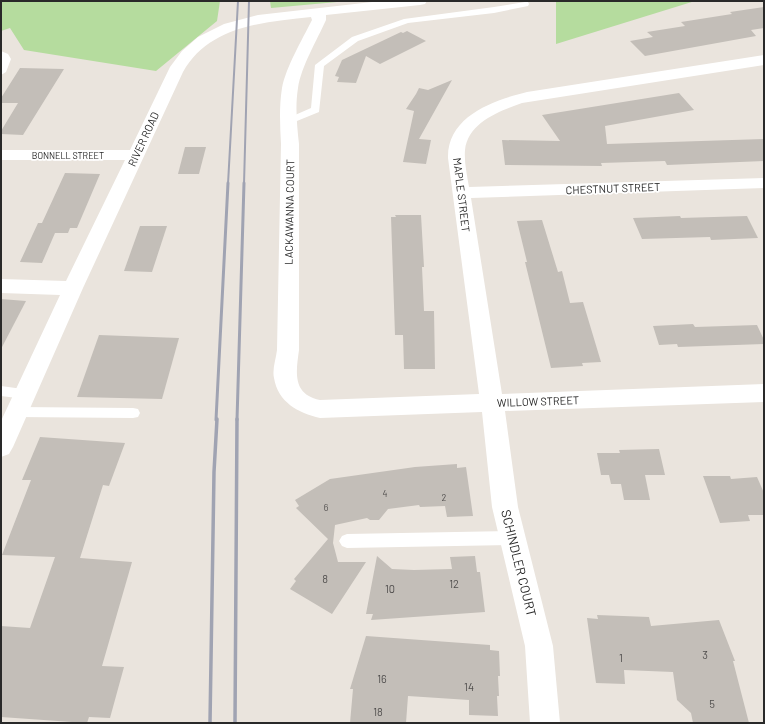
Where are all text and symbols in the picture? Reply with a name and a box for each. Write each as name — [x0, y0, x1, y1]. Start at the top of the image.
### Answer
street label: RIVER ROAD — [125, 110, 161, 168]
street label: BONNELL STREET — [32, 150, 104, 161]
street label: MAPLE STREET — [451, 157, 473, 233]
street label: LACKAWANNA COURT — [282, 159, 296, 265]
street label: CHESTNUT STREET — [565, 180, 661, 196]
street label: WILLOW STREET — [497, 393, 579, 409]
house number: 4 — [383, 488, 388, 499]
house number: 2 — [442, 492, 447, 503]
house number: 6 — [324, 502, 329, 513]
street label: SCHINDLER COURT — [498, 508, 540, 618]
house number: 8 — [322, 572, 328, 585]
house number: 12 — [449, 577, 459, 590]
house number: 10 — [385, 582, 395, 595]
house number: 3 — [702, 648, 708, 661]
house number: 1 — [619, 651, 623, 664]
house number: 16 — [377, 672, 387, 685]
house number: 14 — [464, 680, 474, 693]
house number: 5 — [709, 697, 715, 710]
house number: 18 — [373, 705, 383, 718]

